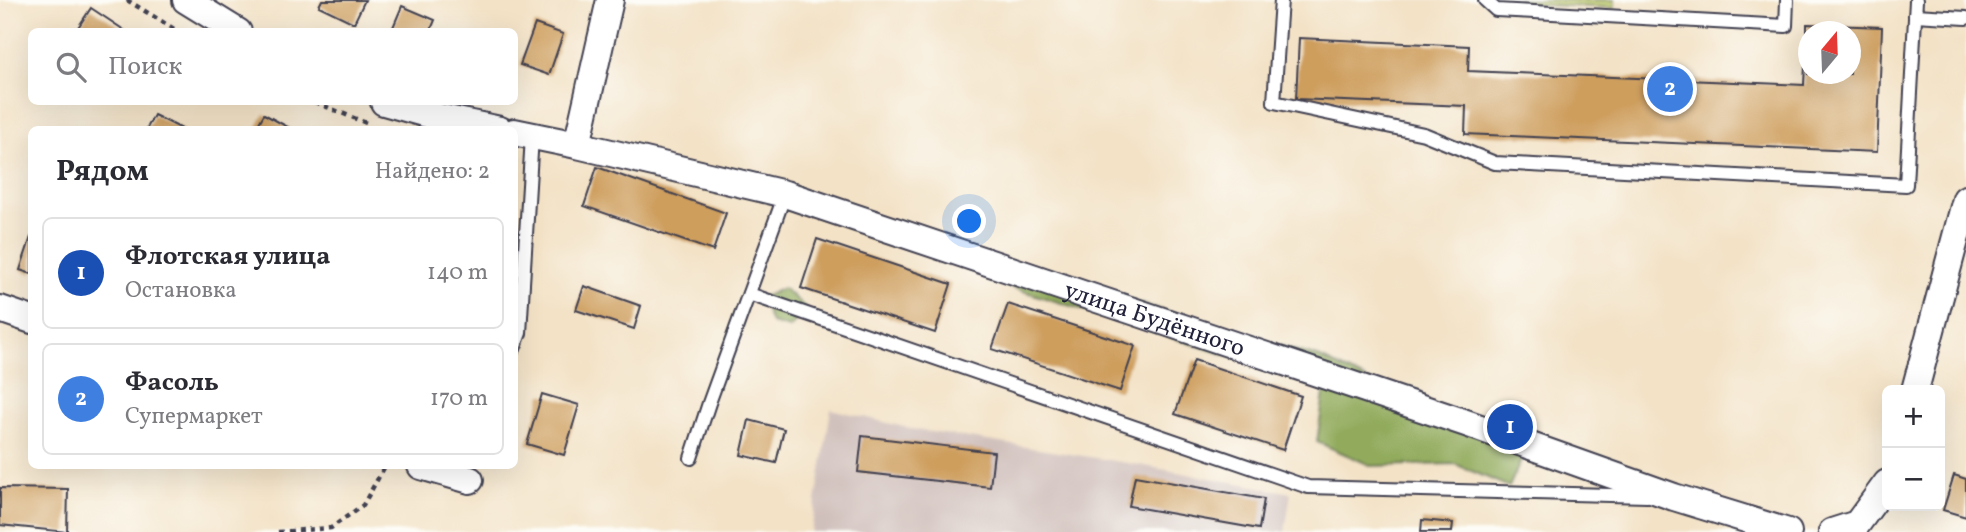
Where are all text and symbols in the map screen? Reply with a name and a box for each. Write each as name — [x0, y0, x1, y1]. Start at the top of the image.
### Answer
north arrow — [1798, 21, 1861, 84]
search box — [28, 28, 518, 105]
icon: search — [52, 48, 90, 86]
text: Поиск — [108, 49, 182, 85]
pin: 2 — [1647, 63, 1693, 115]
text: Рядом — [56, 151, 149, 193]
text: Найдено: 2 — [375, 156, 490, 188]
your location — [952, 204, 986, 238]
text: Флотская улица — [125, 239, 331, 275]
text: 1 — [76, 257, 86, 289]
text: 140 m — [427, 257, 488, 289]
street label: улица Будённого — [1059, 274, 1249, 366]
text: Остановка — [125, 275, 237, 307]
text: Фасоль — [125, 365, 219, 401]
text: 2 — [75, 383, 87, 415]
text: 170 m — [430, 383, 488, 415]
map controls — [1882, 385, 1945, 511]
button: + — [1882, 385, 1945, 448]
text: Супермаркет — [125, 401, 263, 433]
pin: 1 — [1487, 401, 1533, 453]
button: − — [1882, 448, 1945, 511]

